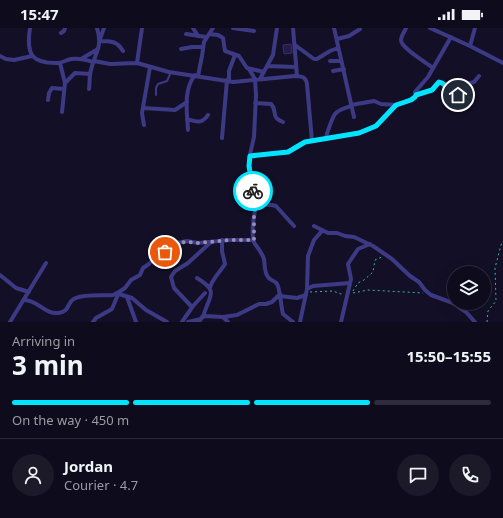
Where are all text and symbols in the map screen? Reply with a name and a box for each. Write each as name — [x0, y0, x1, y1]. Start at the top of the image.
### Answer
text: 15:47 — [20, 4, 59, 24]
pin — [441, 78, 475, 112]
icon: home — [447, 84, 469, 106]
courier — [233, 171, 273, 211]
icon: bike — [242, 180, 264, 202]
pin — [148, 235, 182, 269]
icon: bag — [154, 241, 176, 263]
map controls — [447, 266, 491, 310]
button: layers — [447, 266, 491, 310]
text: Arriving in — [12, 332, 75, 350]
text: 15:50–15:55 — [406, 346, 491, 366]
text: 3 min — [12, 347, 84, 383]
text: On the way · 450 m — [12, 411, 129, 429]
button: person — [12, 454, 54, 496]
button: chat — [397, 454, 439, 496]
button: phone — [449, 454, 491, 496]
text: Jordan — [64, 456, 113, 476]
text: Courier · 4.7 — [64, 476, 138, 494]

